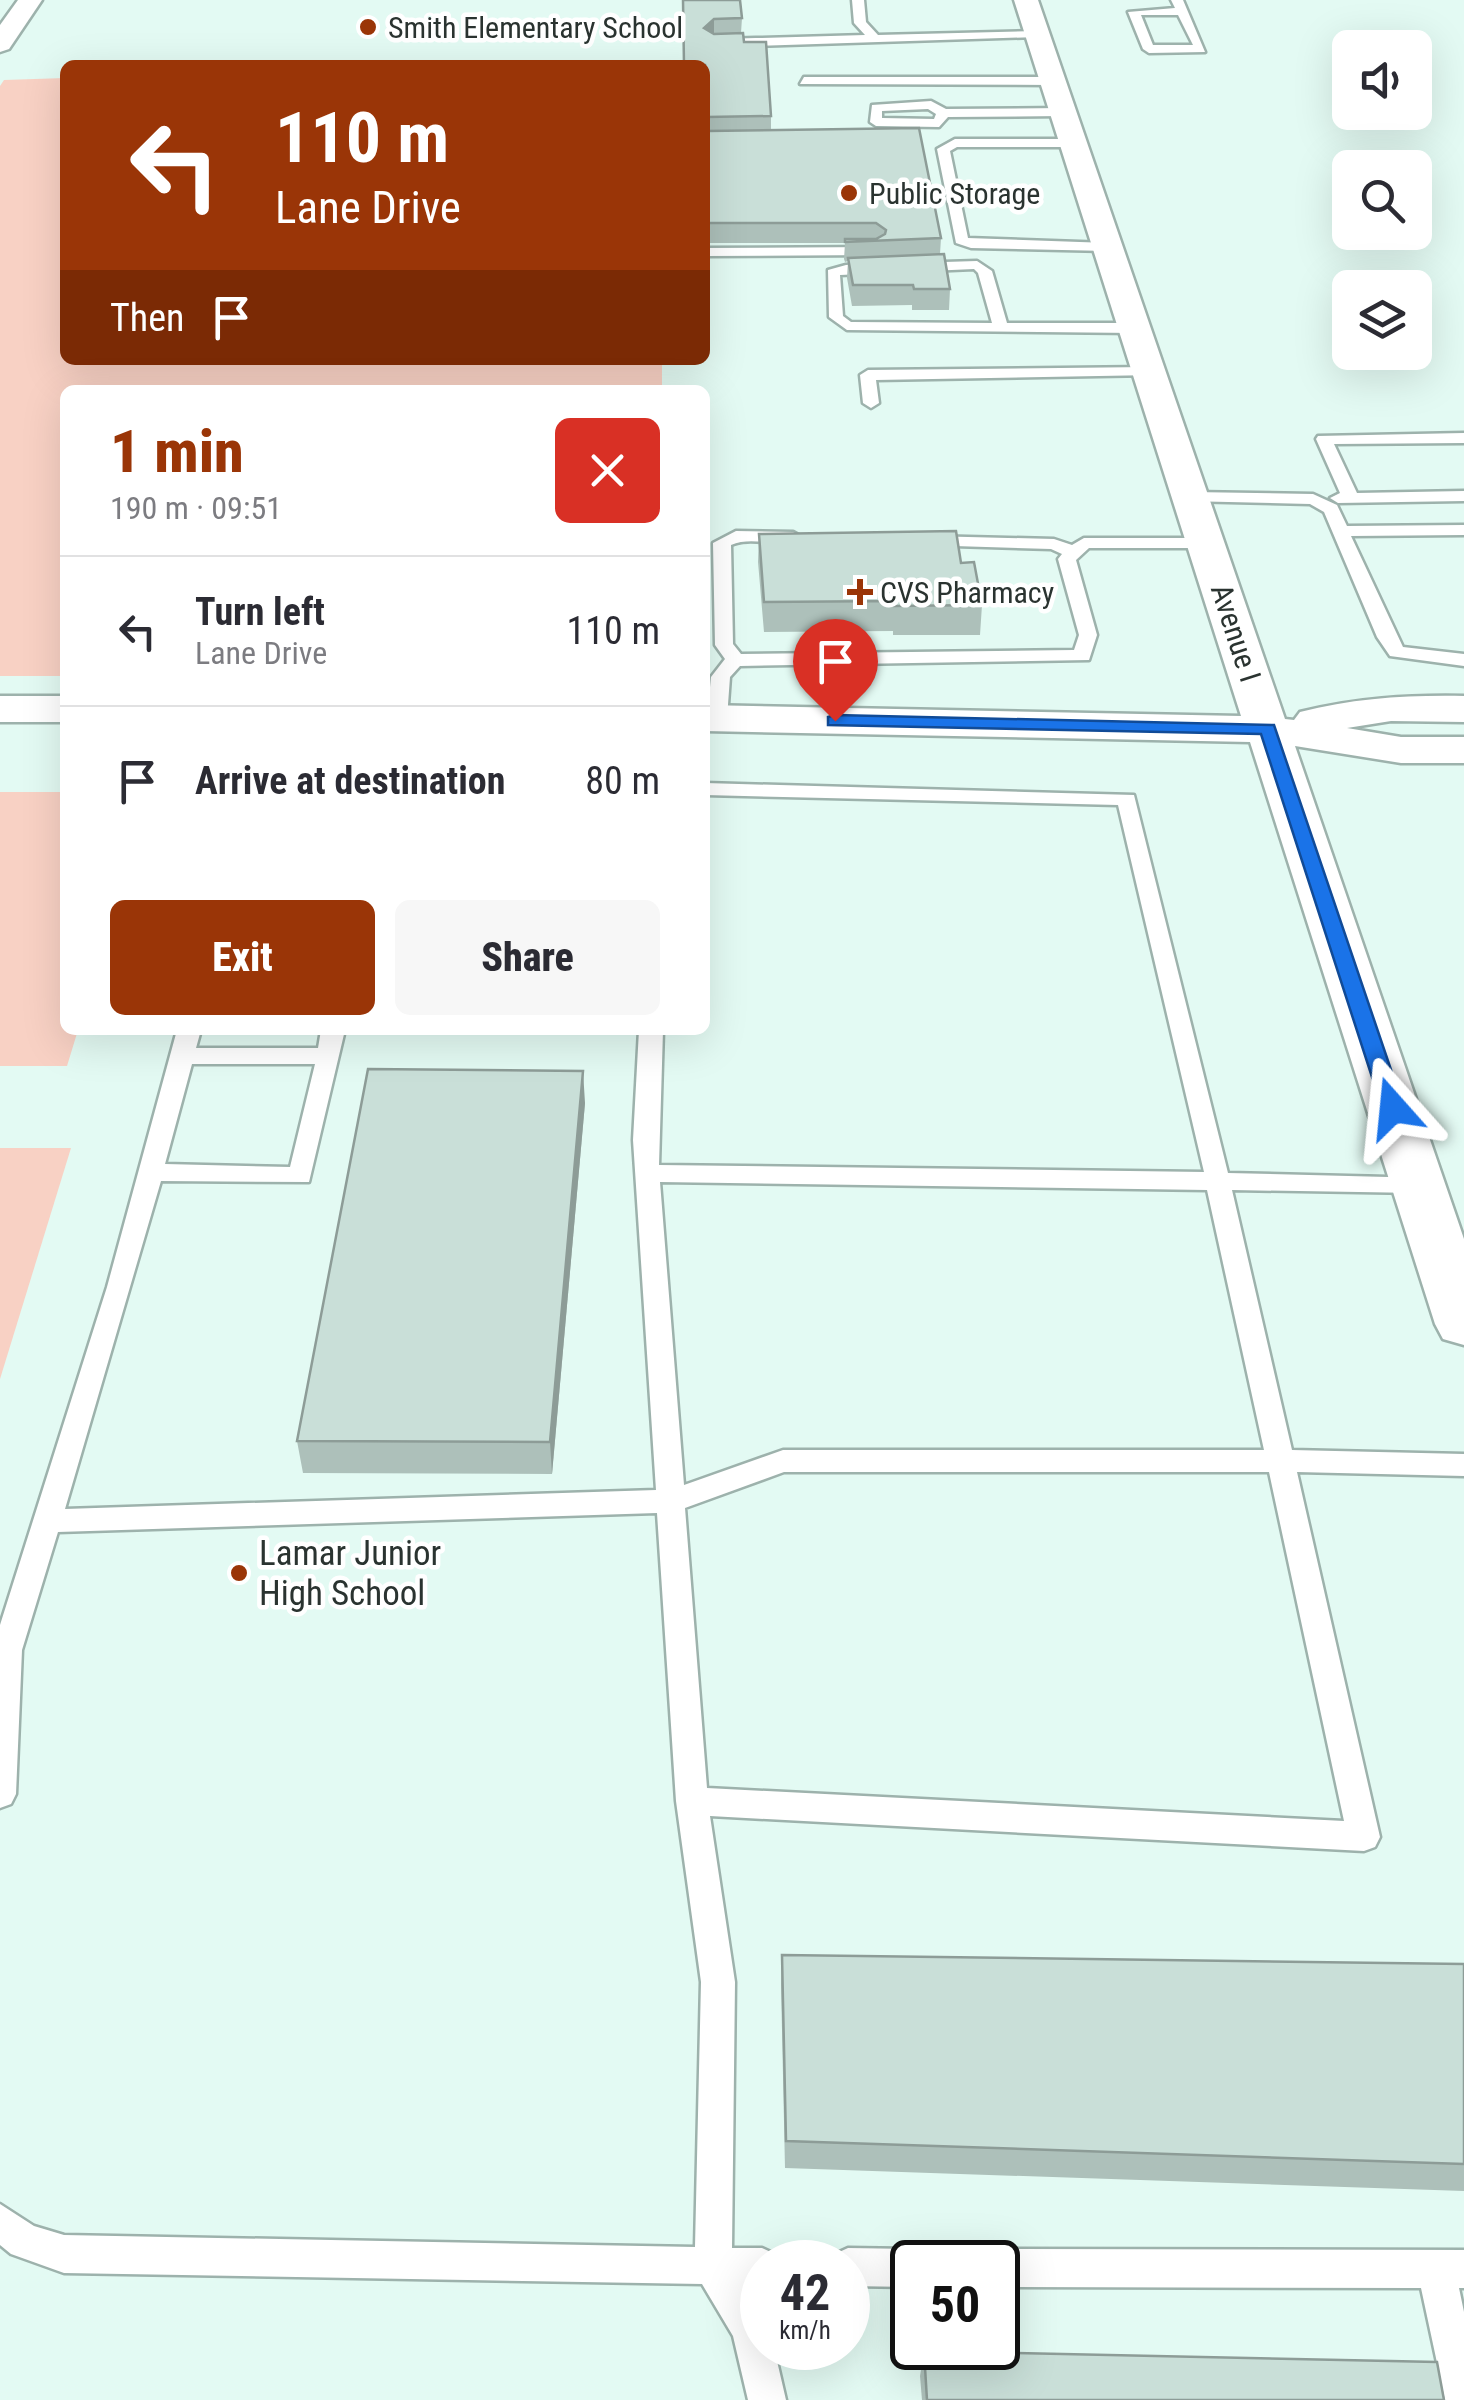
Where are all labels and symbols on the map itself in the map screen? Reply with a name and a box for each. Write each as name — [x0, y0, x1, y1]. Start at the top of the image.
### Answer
place label: Smith Elementary School — [388, 10, 683, 45]
marker: Smith Elementary School — [357, 16, 379, 38]
place label: Public Storage — [869, 176, 1040, 211]
marker: Public Storage — [838, 182, 860, 204]
place label: CVS Pharmacy — [880, 575, 1054, 610]
street label: Avenue I — [1204, 580, 1268, 686]
marker: CVS Pharmacy — [849, 581, 871, 603]
pin — [793, 619, 878, 722]
position arrow — [1341, 1056, 1445, 1160]
place label: Lamar Junior High School — [259, 1533, 441, 1614]
marker: Lamar Junior High School — [228, 1562, 250, 1584]
speed limit sign: 50 — [890, 2240, 1020, 2370]

